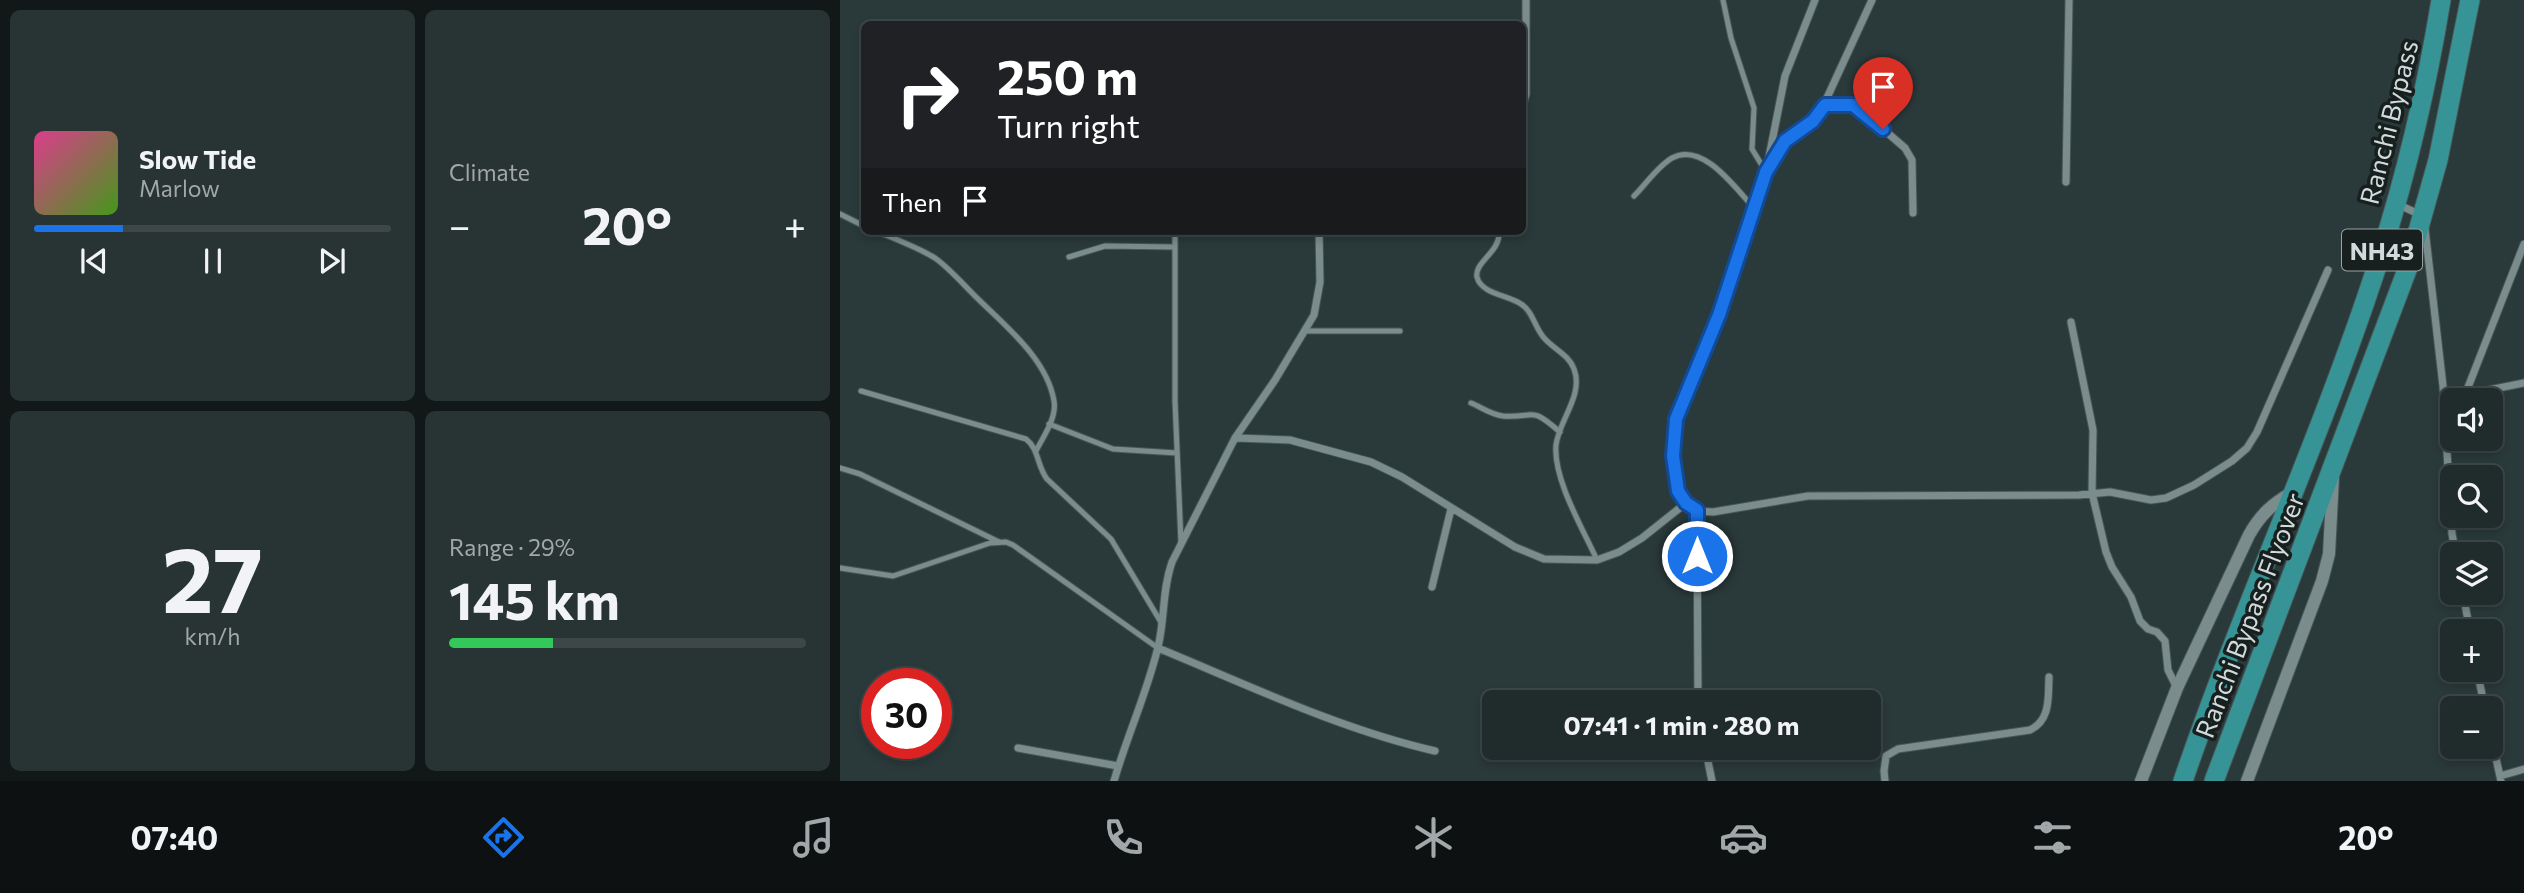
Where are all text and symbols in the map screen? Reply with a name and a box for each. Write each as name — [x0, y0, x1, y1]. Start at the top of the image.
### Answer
street label: Ranchi Bypass — [2353, 37, 2423, 207]
text: 250 m — [997, 45, 1138, 105]
icon: right — [882, 49, 973, 140]
pin — [1853, 57, 1913, 129]
icon: arrive — [1864, 68, 1902, 106]
text: Turn right — [997, 105, 1140, 145]
text: Slow Tide — [139, 143, 256, 174]
text: Climate — [449, 158, 530, 186]
text: Marlow — [139, 174, 220, 202]
icon: arrive — [956, 182, 994, 220]
text: Then — [882, 186, 942, 217]
text: 20° — [582, 192, 672, 256]
text: − — [449, 201, 471, 248]
text: + — [784, 201, 806, 248]
road number: NH43 — [2342, 230, 2422, 270]
icon: previous — [75, 242, 113, 280]
icon: pause — [194, 242, 232, 280]
icon: next — [313, 242, 351, 280]
map controls — [2440, 388, 2503, 759]
button: sound — [2440, 388, 2503, 451]
button: search — [2440, 465, 2503, 528]
street label: Ranchi Bypass Flyover — [2188, 488, 2310, 742]
position arrow — [1660, 519, 1734, 593]
text: 27 — [162, 520, 263, 632]
text: Range · 29% — [449, 533, 575, 561]
button: layers — [2440, 542, 2503, 605]
text: 145 km — [449, 567, 620, 631]
button: + — [2440, 619, 2503, 682]
text: km/h — [185, 622, 240, 650]
speed limit sign: 30 — [861, 668, 952, 759]
button: − — [2440, 696, 2503, 759]
text: 07:41 · 1 min · 280 m — [1563, 709, 1800, 740]
icon: directions — [479, 813, 528, 862]
icon: music — [789, 813, 838, 862]
icon: phone — [1099, 813, 1148, 862]
icon: climate — [1409, 813, 1458, 862]
icon: car — [1719, 813, 1768, 862]
icon: filters — [2028, 813, 2077, 862]
text: 07:40 — [130, 817, 218, 857]
text: 20° — [2338, 817, 2394, 857]

